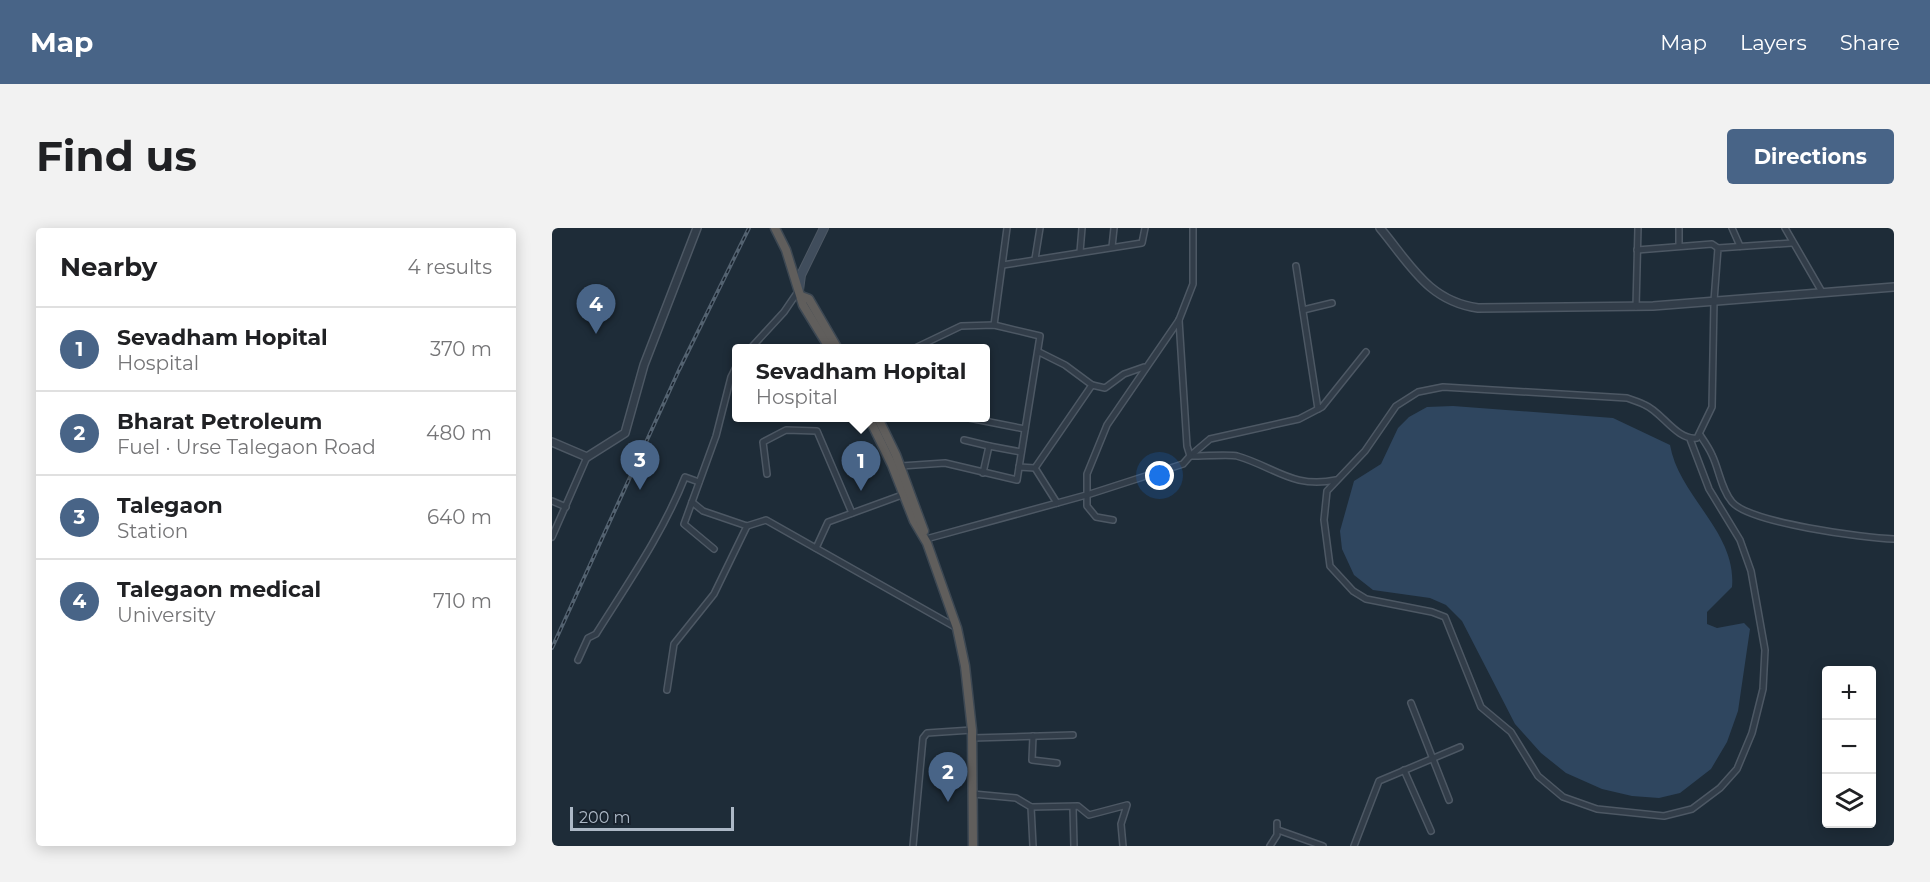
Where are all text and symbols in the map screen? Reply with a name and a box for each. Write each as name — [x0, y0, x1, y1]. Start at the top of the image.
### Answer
text: Map — [30, 25, 93, 59]
text: Map — [1660, 30, 1707, 55]
text: Layers — [1740, 30, 1807, 55]
text: Share — [1840, 30, 1900, 55]
button: Directions — [1727, 129, 1894, 184]
text: Find us — [36, 130, 197, 182]
text: Nearby — [60, 251, 157, 283]
text: 4 results — [407, 255, 492, 279]
pin: 4 — [576, 285, 615, 334]
text: Sevadham Hopital — [117, 324, 328, 351]
text: 1 — [76, 337, 83, 361]
text: 370 m — [430, 337, 492, 361]
popup — [732, 344, 990, 422]
text: Hospital — [117, 351, 199, 375]
text: Sevadham Hopital — [756, 358, 966, 385]
text: Hospital — [756, 385, 838, 409]
text: Bharat Petroleum — [117, 408, 322, 435]
text: 2 — [74, 421, 85, 445]
text: 480 m — [426, 421, 492, 445]
text: Fuel · Urse Talegaon Road — [117, 435, 376, 459]
pin: 3 — [620, 440, 659, 490]
pin: 1 — [842, 442, 880, 491]
your location — [1145, 461, 1174, 490]
text: Talegaon — [117, 492, 223, 519]
text: 3 — [74, 505, 85, 529]
text: 640 m — [427, 505, 492, 529]
text: Station — [117, 519, 188, 543]
text: Talegaon medical — [117, 576, 321, 603]
text: 4 — [73, 589, 86, 613]
text: 710 m — [433, 589, 492, 613]
text: University — [117, 603, 216, 627]
map controls — [1822, 666, 1876, 828]
button: + — [1822, 666, 1876, 720]
button: − — [1822, 720, 1876, 774]
pin: 2 — [928, 752, 968, 802]
button: layers — [1822, 774, 1876, 828]
scale bar — [570, 804, 734, 832]
text: 200 m — [579, 808, 630, 827]

